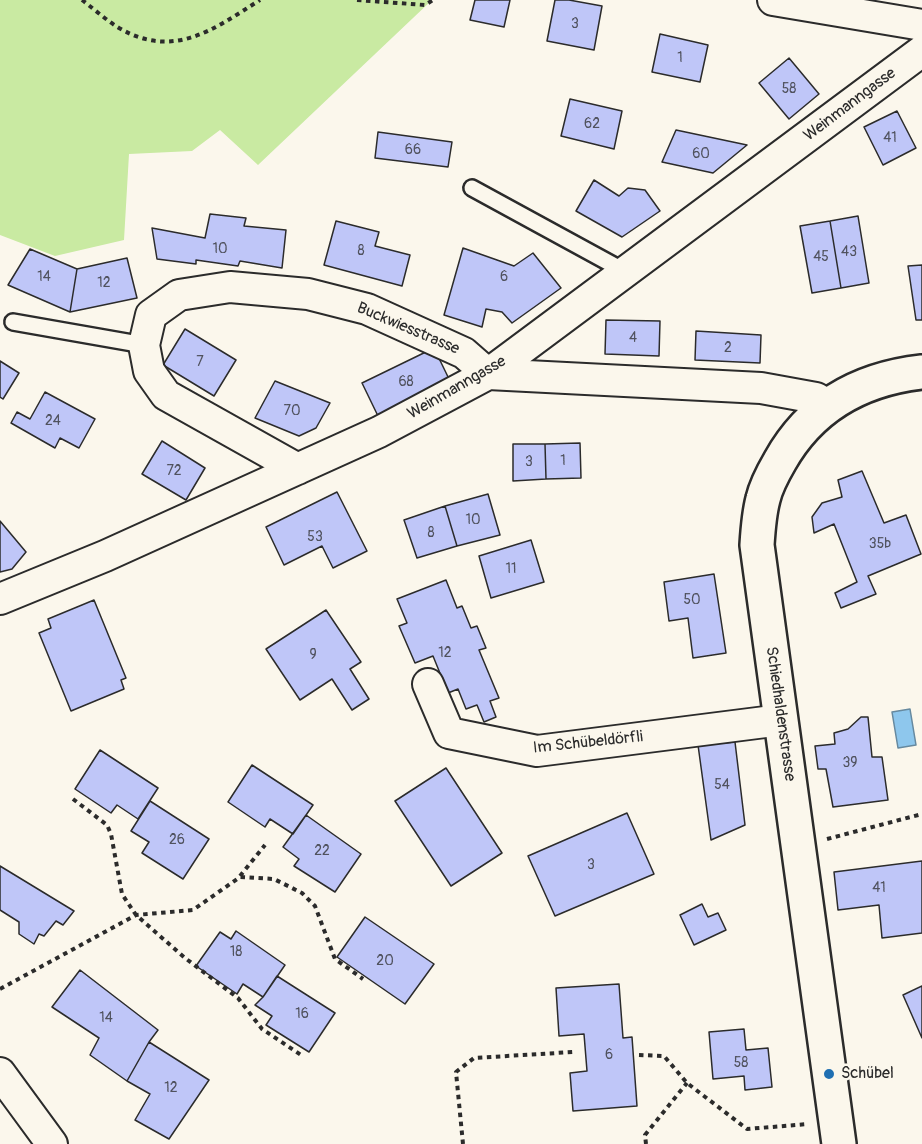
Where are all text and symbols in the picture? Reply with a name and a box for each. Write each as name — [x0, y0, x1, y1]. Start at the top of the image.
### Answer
house number: 3 — [571, 16, 579, 32]
house number: 1 — [677, 50, 683, 66]
street label: Weinmanngasse — [800, 64, 900, 146]
house number: 58 — [782, 81, 796, 97]
house number: 62 — [584, 116, 600, 132]
house number: 41 — [883, 130, 897, 146]
house number: 66 — [405, 142, 421, 158]
house number: 60 — [692, 146, 710, 162]
house number: 10 — [212, 241, 228, 257]
house number: 8 — [357, 243, 365, 259]
house number: 43 — [841, 244, 857, 260]
house number: 45 — [813, 249, 829, 265]
house number: 14 — [37, 269, 51, 285]
house number: 6 — [500, 269, 508, 285]
house number: 12 — [97, 275, 111, 291]
street label: Buckwiesstrasse — [354, 299, 462, 359]
house number: 4 — [629, 330, 637, 346]
house number: 2 — [724, 340, 732, 356]
street label: Weinmanngasse — [404, 352, 510, 424]
house number: 7 — [196, 354, 204, 370]
house number: 68 — [398, 374, 414, 390]
house number: 70 — [284, 403, 300, 419]
house number: 24 — [45, 413, 61, 429]
house number: 1 — [560, 453, 566, 469]
house number: 3 — [525, 454, 533, 470]
house number: 72 — [166, 463, 182, 479]
house number: 10 — [465, 512, 481, 528]
house number: 8 — [427, 525, 435, 541]
house number: 53 — [307, 529, 323, 545]
house number: 35b — [869, 536, 891, 552]
house number: 11 — [506, 561, 516, 577]
house number: 50 — [683, 592, 701, 608]
house number: 12 — [438, 645, 452, 661]
street label: Schiedhaldenstrasse — [761, 645, 799, 783]
house number: 9 — [309, 647, 317, 663]
street label: Im Schübeldörfli — [532, 728, 644, 758]
house number: 39 — [842, 755, 858, 771]
house number: 54 — [714, 777, 730, 793]
house number: 26 — [169, 832, 185, 848]
house number: 22 — [314, 843, 330, 859]
house number: 3 — [587, 857, 595, 873]
house number: 41 — [872, 880, 886, 896]
house number: 18 — [230, 944, 242, 960]
house number: 20 — [376, 953, 394, 969]
house number: 16 — [295, 1006, 309, 1022]
house number: 14 — [99, 1010, 113, 1026]
house number: 6 — [605, 1047, 613, 1063]
house number: 58 — [734, 1055, 748, 1071]
place label: Schübel — [841, 1064, 894, 1084]
marker: Schübel — [822, 1067, 836, 1081]
house number: 12 — [164, 1080, 178, 1096]

